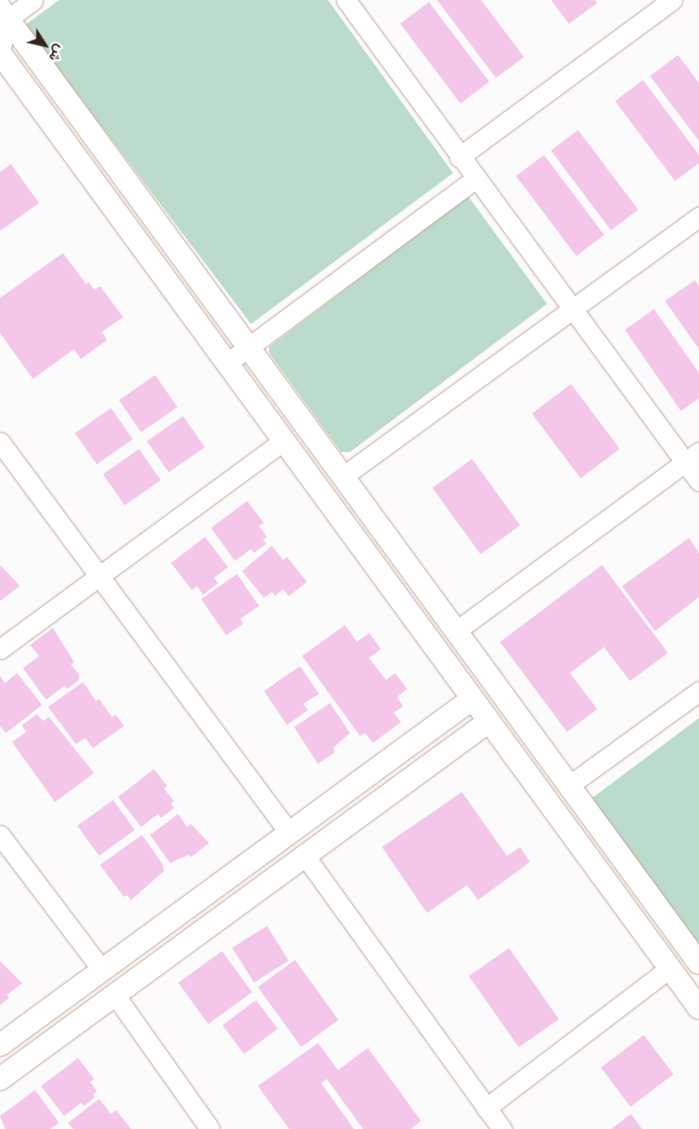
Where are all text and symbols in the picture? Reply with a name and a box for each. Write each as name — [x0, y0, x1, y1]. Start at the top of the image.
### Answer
north arrow — [20, 20, 70, 70]
text: ش — [46, 42, 69, 66]

